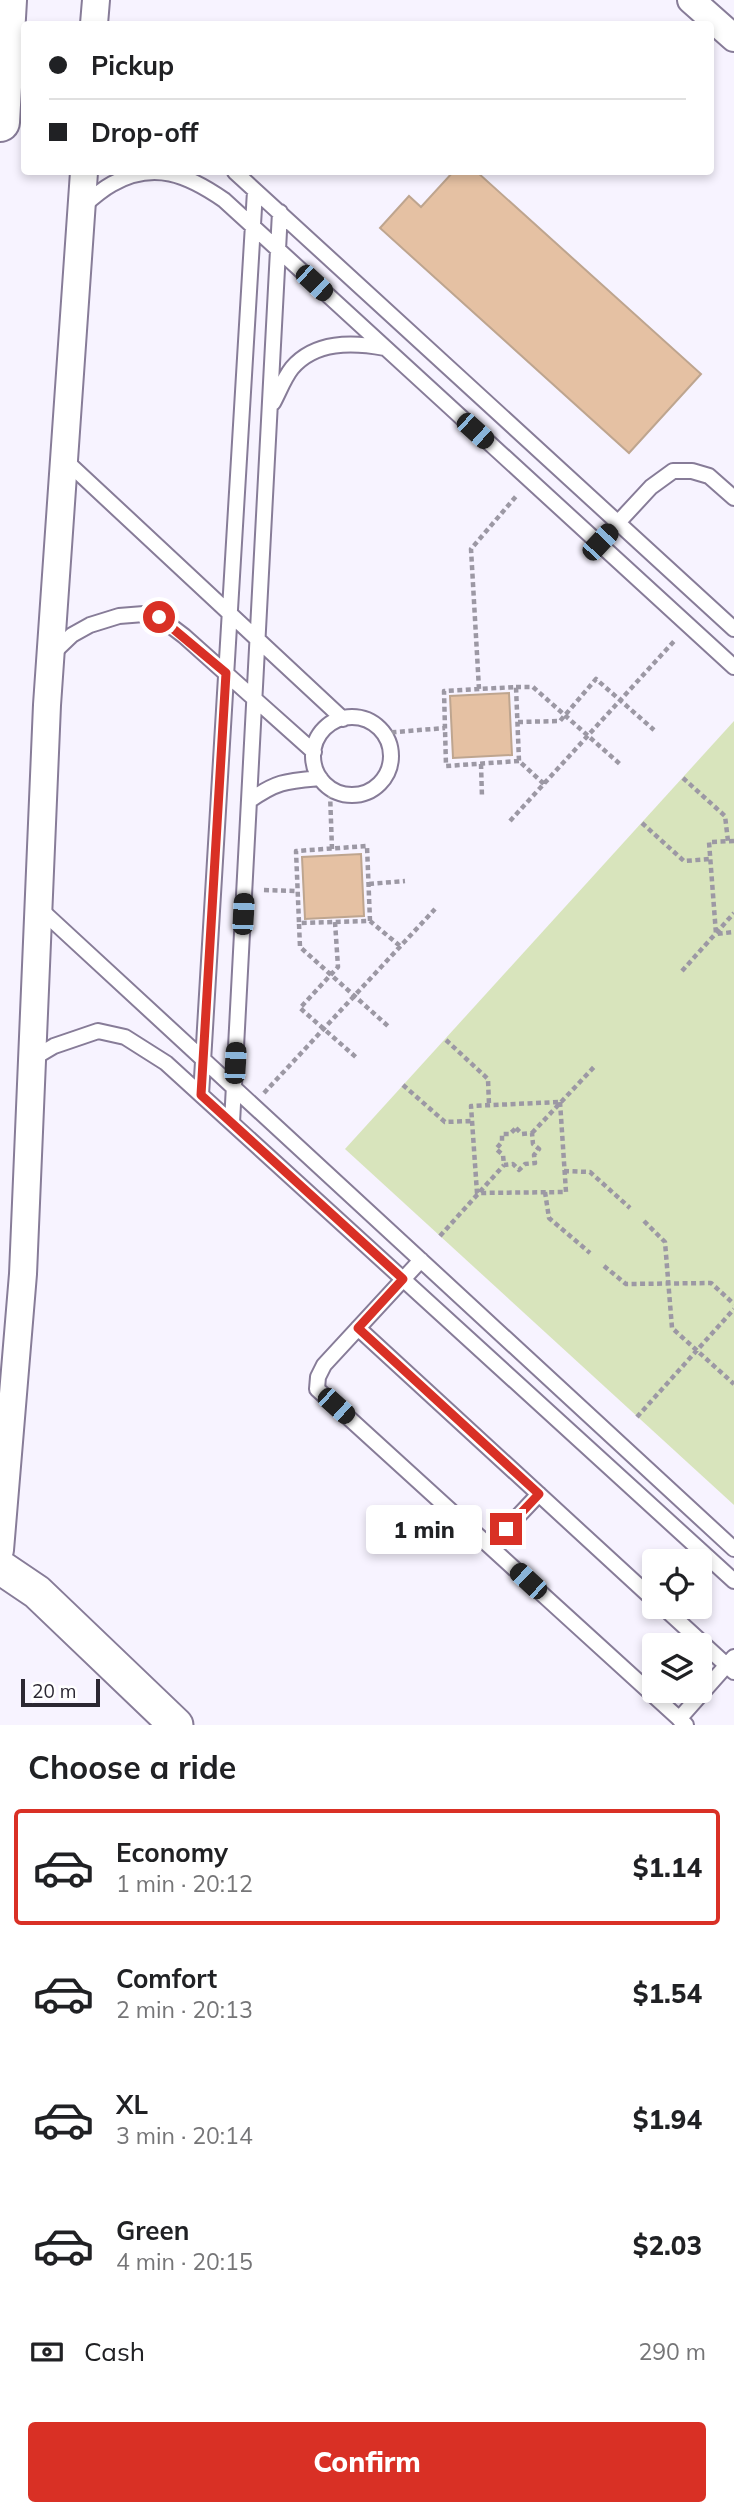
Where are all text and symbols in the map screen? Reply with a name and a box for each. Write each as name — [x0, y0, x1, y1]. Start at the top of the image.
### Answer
text: Pickup — [91, 49, 174, 82]
text: Drop-off — [91, 116, 198, 149]
car — [292, 261, 337, 305]
car — [453, 409, 498, 453]
car — [578, 519, 623, 565]
route start — [143, 601, 175, 633]
car — [232, 892, 255, 936]
car — [224, 1041, 247, 1085]
car — [314, 1384, 359, 1428]
callout: 1 min — [366, 1504, 482, 1554]
route end — [490, 1513, 522, 1545]
text: 1 min — [393, 1515, 455, 1544]
map controls — [642, 1549, 712, 1703]
button: locate — [642, 1549, 712, 1619]
car — [506, 1559, 551, 1603]
button: layers — [642, 1633, 712, 1703]
scale bar — [21, 1676, 100, 1708]
text: 20 m — [32, 1679, 76, 1703]
text: Choose a ride — [28, 1747, 236, 1787]
icon: car — [32, 1836, 95, 1899]
text: Economy — [116, 1836, 228, 1869]
text: $1.14 — [633, 1851, 702, 1884]
text: 1 min · 20:12 — [116, 1869, 253, 1898]
icon: car — [32, 1962, 95, 2025]
text: Comfort — [116, 1962, 217, 1995]
text: $1.54 — [633, 1977, 702, 2010]
text: 2 min · 20:13 — [116, 1995, 253, 2024]
icon: car — [32, 2088, 95, 2151]
text: XL — [116, 2088, 148, 2121]
text: $1.94 — [633, 2103, 702, 2136]
text: 3 min · 20:14 — [116, 2121, 253, 2150]
icon: car — [32, 2214, 95, 2277]
text: Green — [116, 2214, 189, 2247]
text: $2.03 — [633, 2229, 702, 2262]
text: 4 min · 20:15 — [116, 2247, 253, 2276]
icon: cash — [28, 2333, 66, 2371]
text: Cash — [84, 2335, 145, 2368]
text: 290 m — [638, 2337, 706, 2366]
button: Confirm — [28, 2422, 706, 2502]

